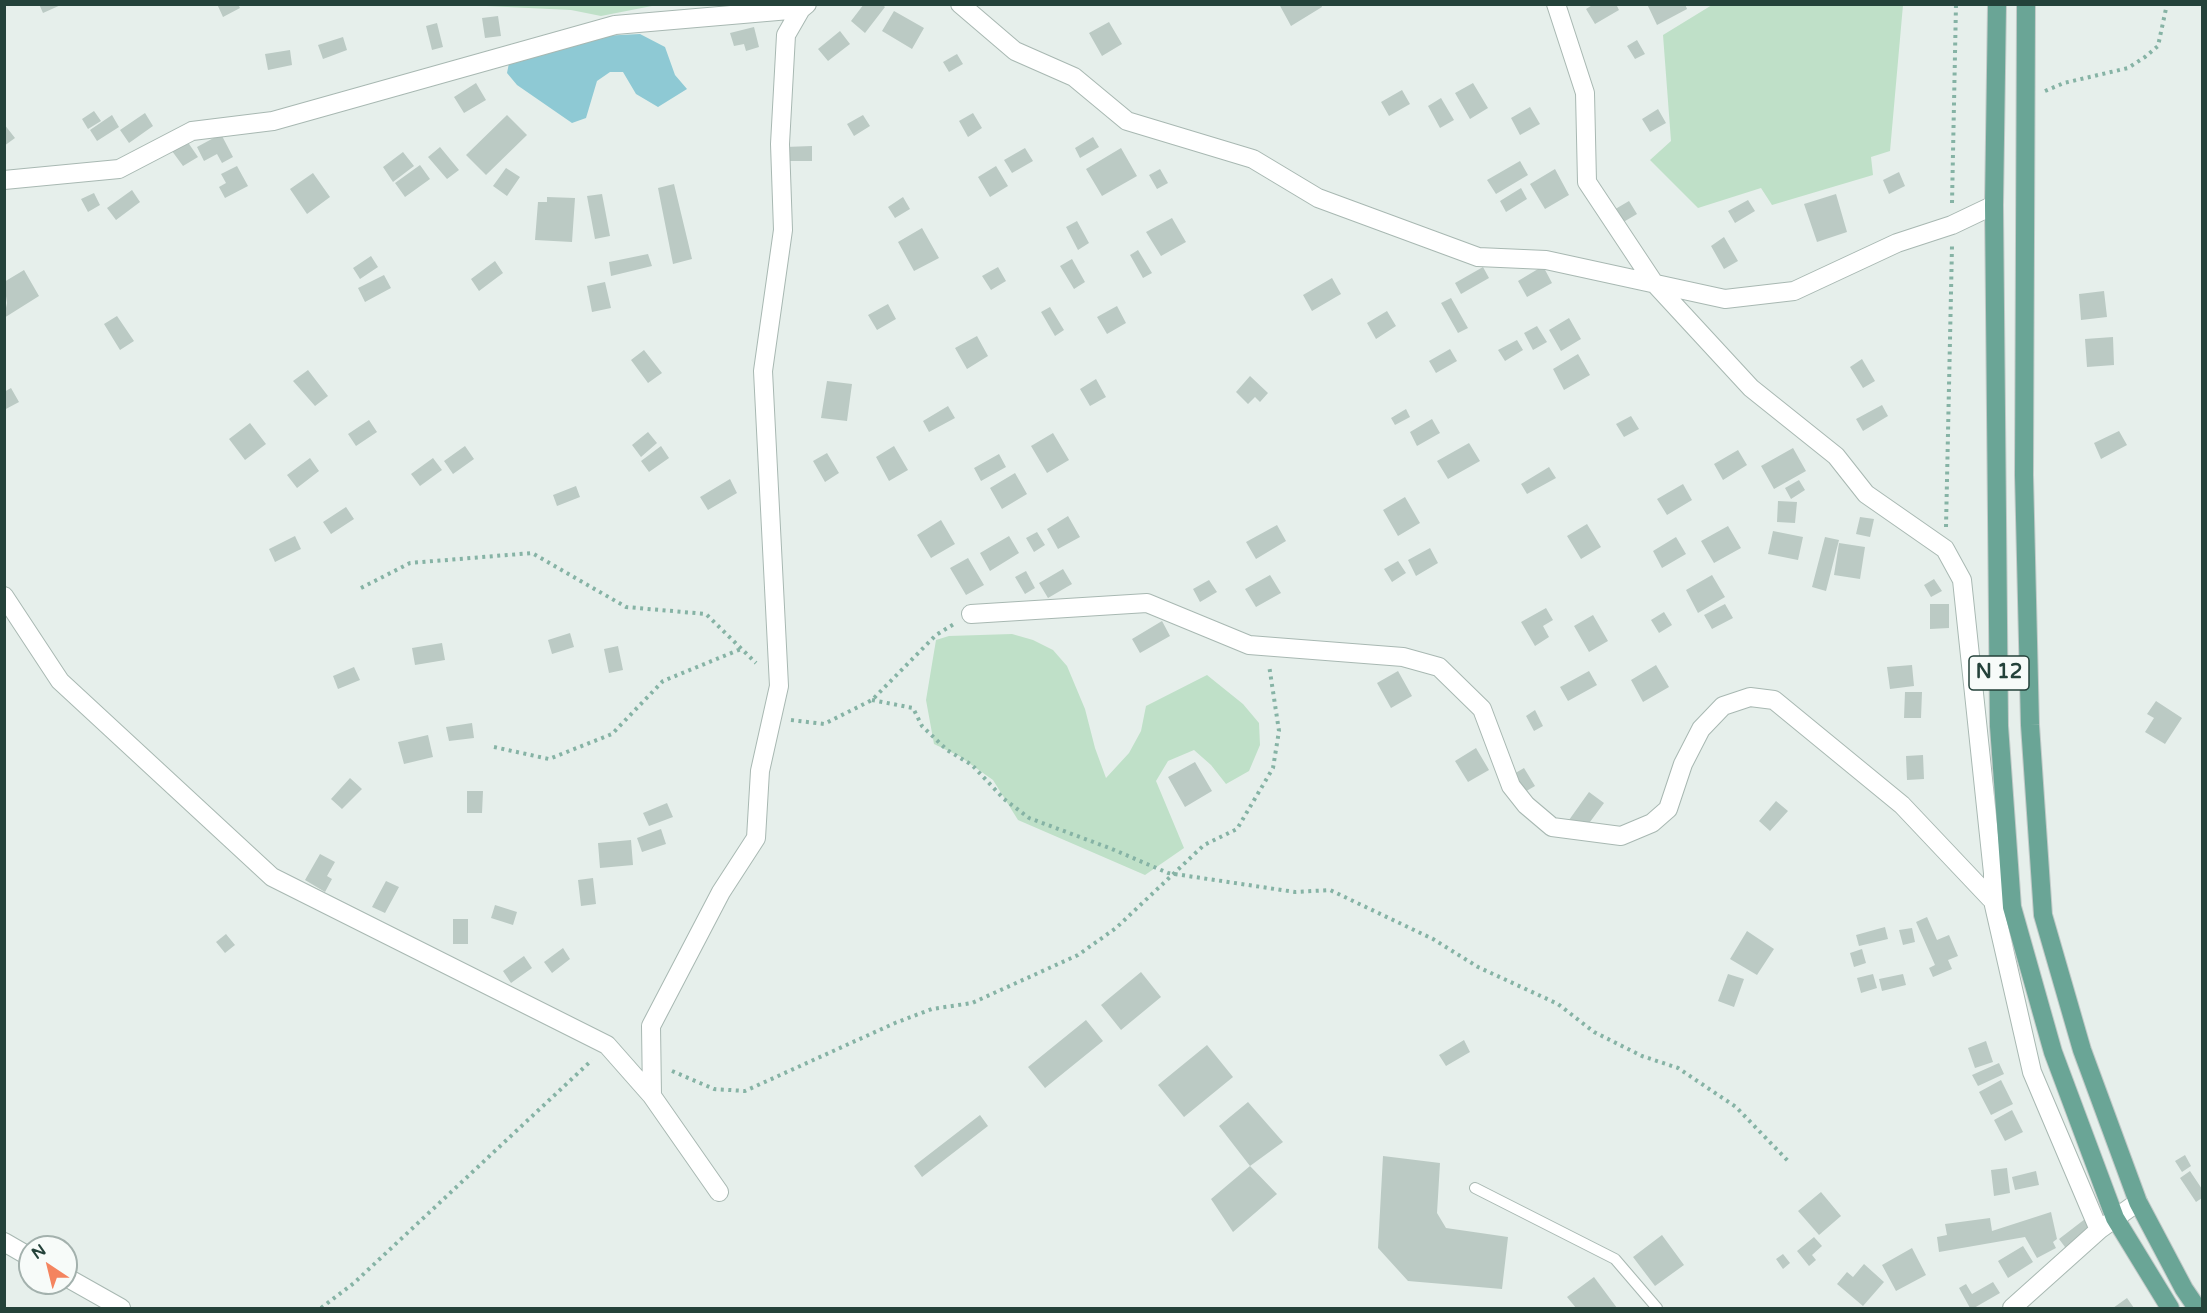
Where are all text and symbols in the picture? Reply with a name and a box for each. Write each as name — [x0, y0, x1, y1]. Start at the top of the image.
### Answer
road number: N 12 — [1969, 656, 2029, 690]
north arrow — [18, 1235, 78, 1295]
text: N — [28, 1240, 50, 1264]

